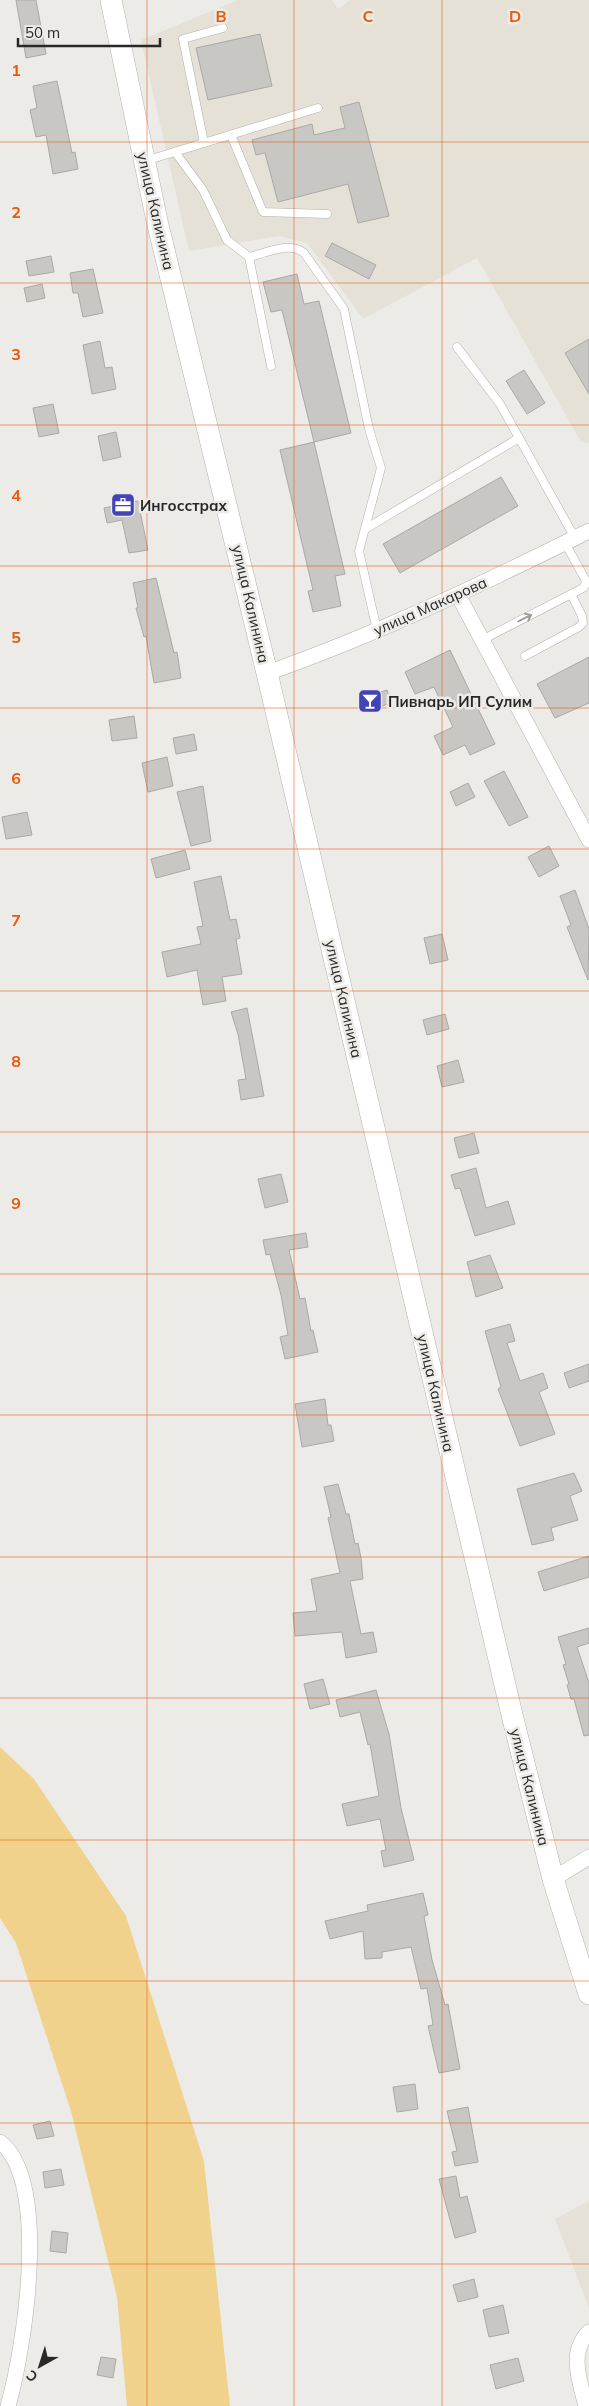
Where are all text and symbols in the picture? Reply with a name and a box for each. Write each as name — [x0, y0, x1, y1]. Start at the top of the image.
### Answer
text: B — [215, 6, 227, 26]
text: C — [363, 6, 374, 26]
text: D — [509, 6, 521, 26]
scale bar — [18, 15, 160, 47]
text: 50 m — [25, 23, 60, 42]
text: 1 — [11, 60, 21, 80]
street label: улица Калинина — [133, 150, 179, 272]
text: 2 — [11, 202, 21, 222]
text: 3 — [11, 344, 21, 364]
text: 4 — [11, 485, 21, 505]
office icon: Ингосстрах — [110, 492, 136, 518]
place label: Ингосстрах — [140, 496, 228, 515]
street label: улица Калинина — [228, 543, 274, 665]
street label: улица Макарова — [370, 572, 490, 640]
one-way arrow — [518, 613, 533, 623]
text: 5 — [11, 627, 21, 647]
bar icon: Пивнарь ИП Сулим — [357, 688, 383, 714]
place label: Пивнарь ИП Сулим — [388, 692, 532, 711]
text: 6 — [11, 768, 21, 788]
text: 7 — [11, 910, 21, 930]
street label: улица Калинина — [321, 938, 367, 1060]
text: 8 — [11, 1051, 21, 1071]
text: 9 — [11, 1193, 21, 1213]
street label: улица Калинина — [413, 1332, 459, 1454]
street label: улица Калинина — [506, 1726, 554, 1848]
north arrow — [15, 2341, 65, 2391]
text: С — [22, 2366, 41, 2386]

